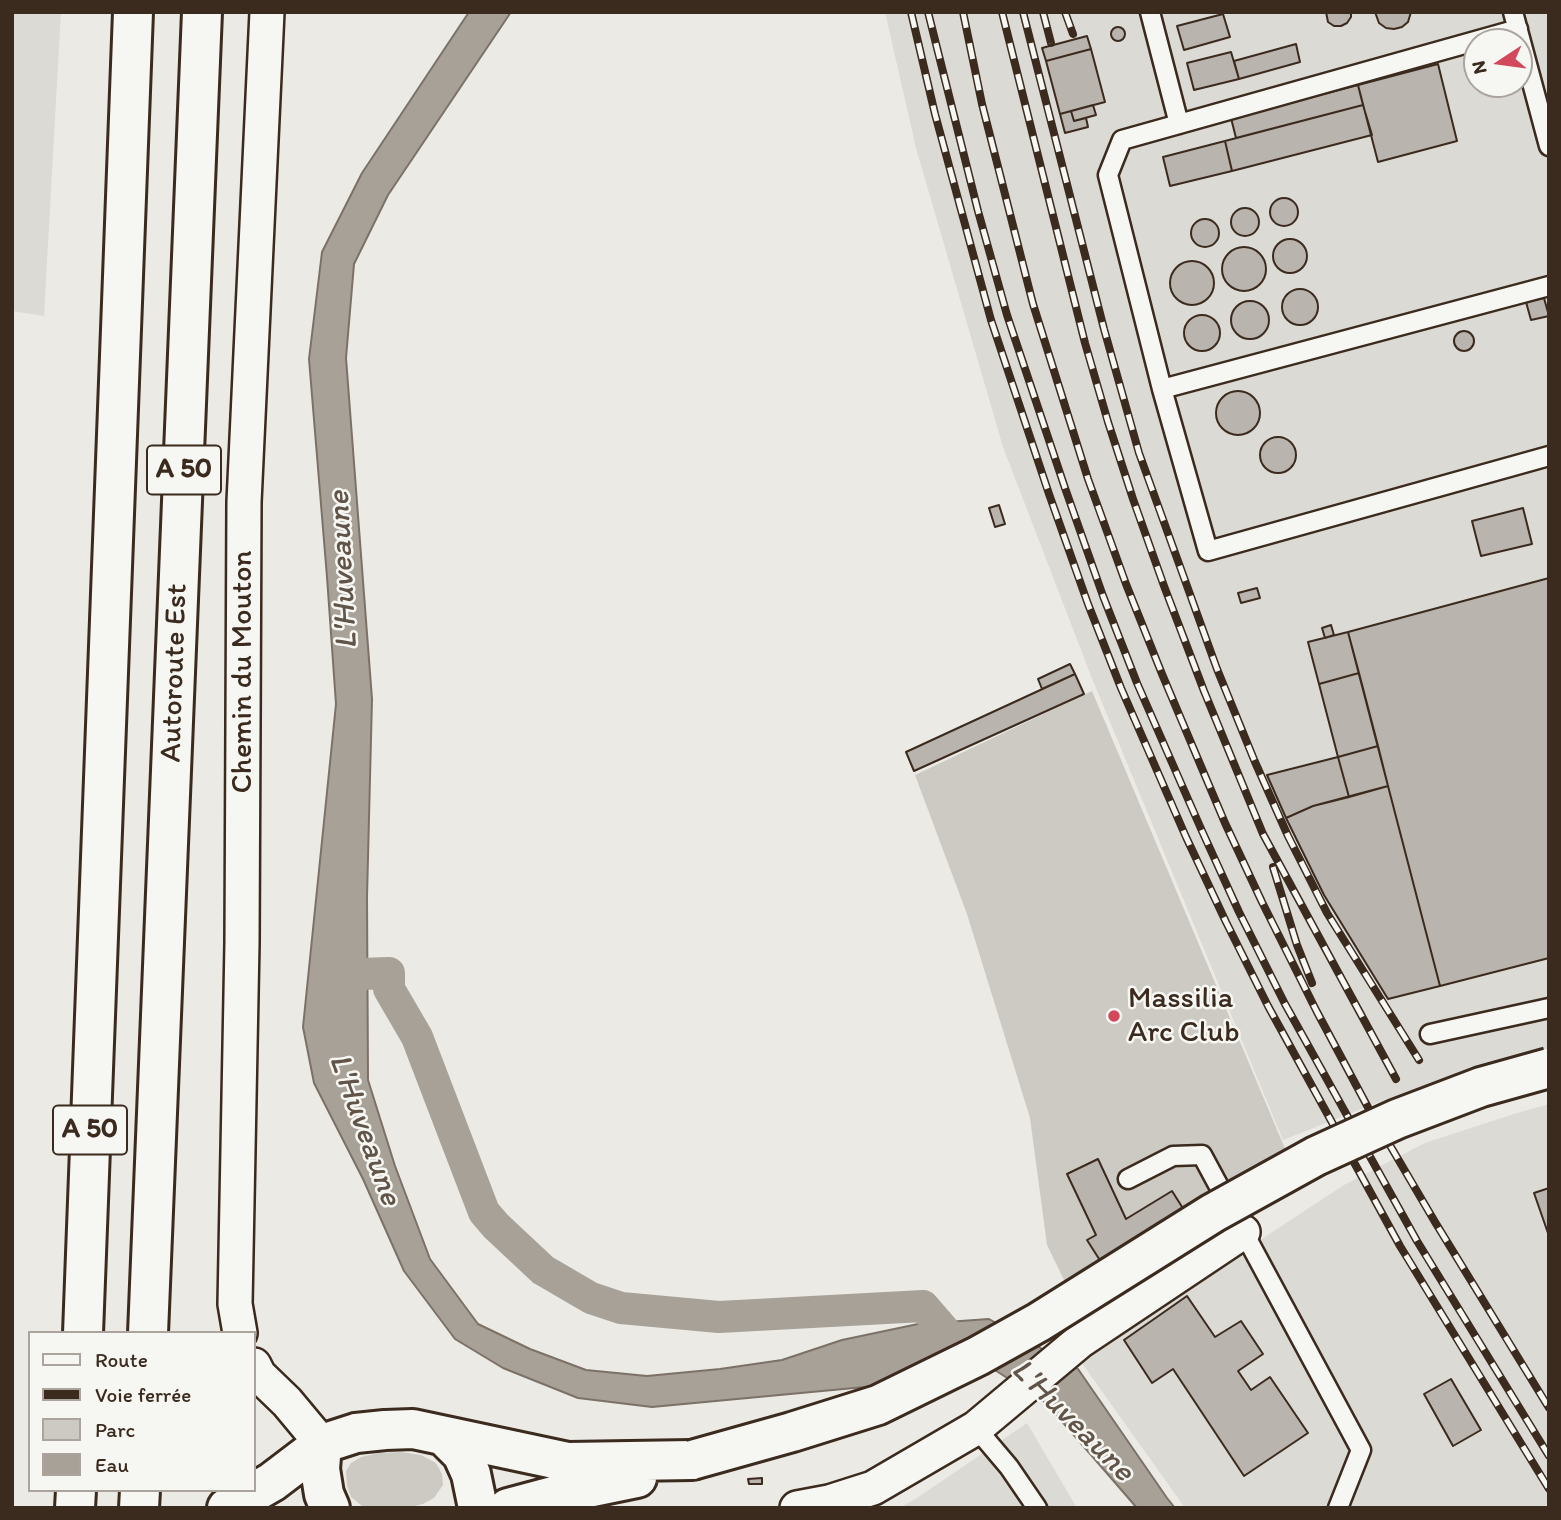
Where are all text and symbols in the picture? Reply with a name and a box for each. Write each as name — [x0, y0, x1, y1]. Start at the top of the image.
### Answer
north arrow — [1463, 28, 1533, 98]
text: N — [1466, 59, 1492, 76]
road number: A 50 — [147, 446, 221, 494]
water label: L'Huveaune — [321, 490, 367, 650]
street label: Chemin du Mouton — [225, 550, 261, 794]
street label: Autoroute Est — [154, 583, 196, 763]
place label: Massilia Arc Club — [1128, 981, 1239, 1052]
marker: Massilia Arc Club — [1106, 1008, 1122, 1024]
water label: L'Huveaune — [319, 1049, 409, 1211]
road number: A 50 — [53, 1106, 127, 1154]
legend — [28, 1331, 256, 1492]
text: Route — [95, 1347, 148, 1372]
water label: L'Huveaune — [1002, 1351, 1142, 1491]
text: Voie ferrée — [95, 1382, 191, 1407]
text: Parc — [95, 1417, 135, 1442]
text: Eau — [95, 1452, 129, 1477]

